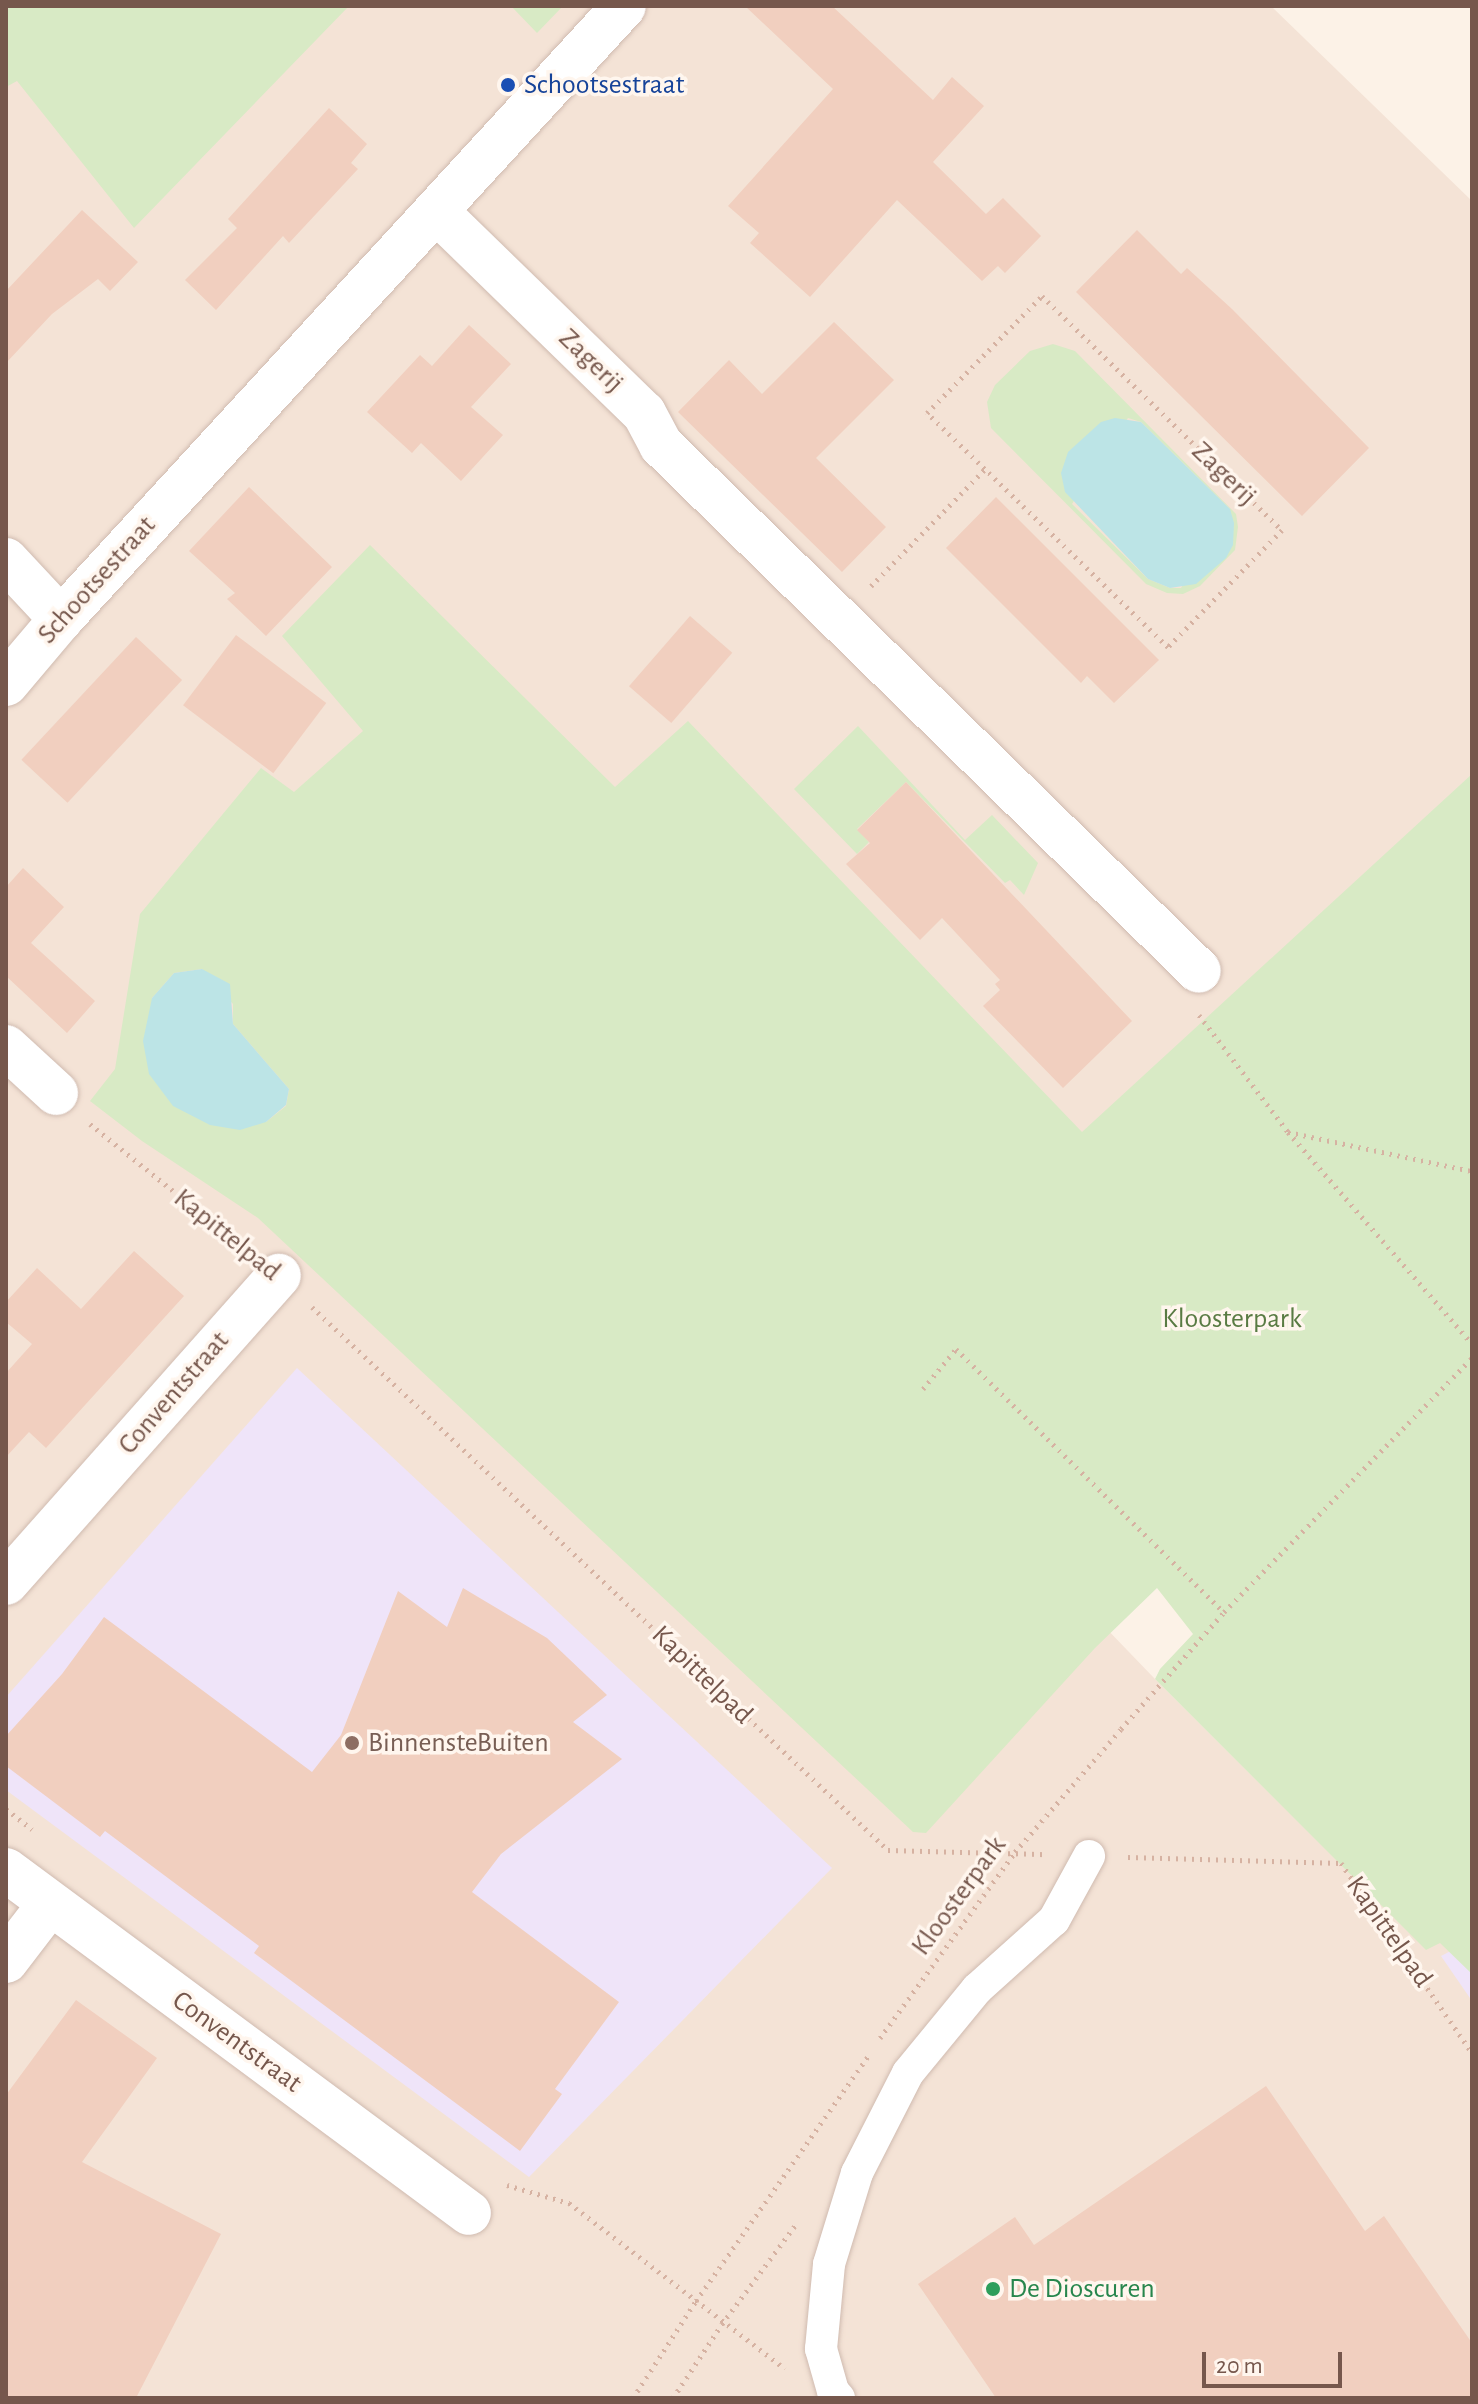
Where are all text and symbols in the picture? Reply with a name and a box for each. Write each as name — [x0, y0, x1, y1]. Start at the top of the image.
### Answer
place label: Schootsestraat — [524, 68, 685, 102]
marker: Schootsestraat — [499, 76, 517, 94]
street label: Zagerij — [551, 322, 631, 400]
street label: Zagerij — [1184, 435, 1264, 513]
street label: Schootsestraat — [31, 509, 163, 651]
street label: Kapittelpad — [167, 1182, 287, 1288]
park label: Kloosterpark — [1162, 1302, 1302, 1336]
street label: Conventstraat — [111, 1325, 237, 1461]
street label: Kapittelpad — [644, 1618, 760, 1732]
place label: BinnensteBuiten — [368, 1726, 549, 1760]
marker: BinnensteBuiten — [343, 1734, 361, 1752]
street label: Kloosterpark — [904, 1830, 1014, 1962]
street label: Kapittelpad — [1339, 1870, 1439, 1994]
street label: Conventstraat — [166, 1984, 308, 2100]
place label: De Dioscuren — [1009, 2272, 1155, 2306]
marker: De Dioscuren — [984, 2280, 1002, 2298]
scale bar — [1206, 2336, 1346, 2386]
text: 20 m — [1216, 2354, 1263, 2378]

